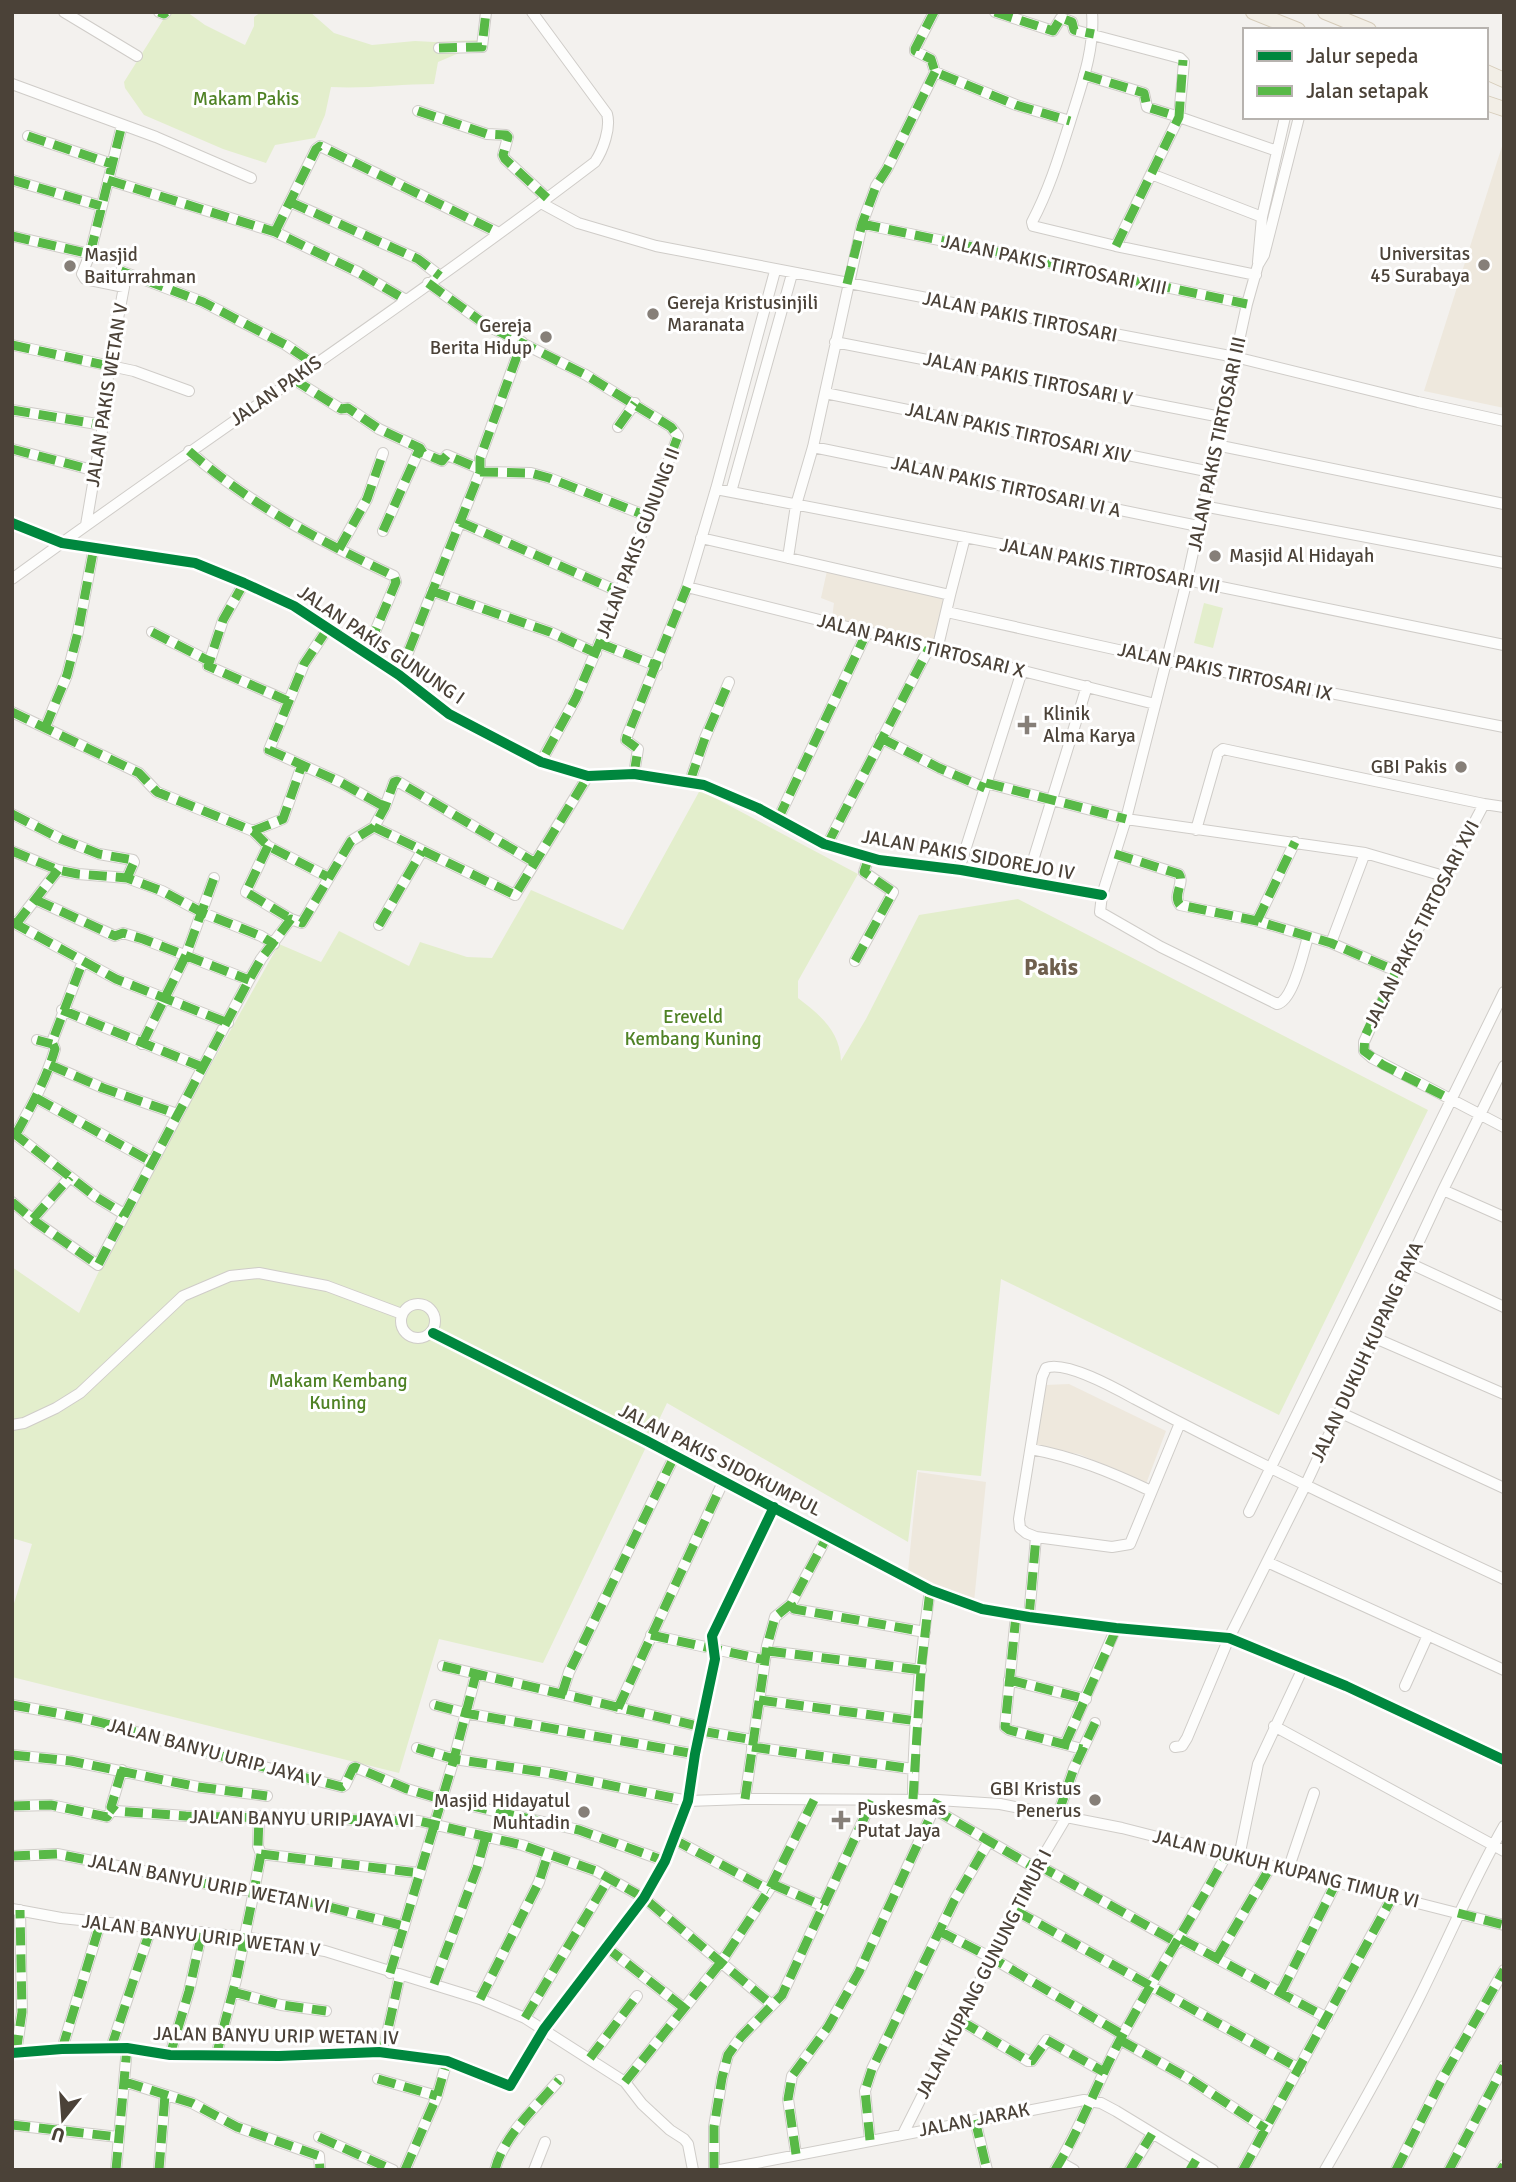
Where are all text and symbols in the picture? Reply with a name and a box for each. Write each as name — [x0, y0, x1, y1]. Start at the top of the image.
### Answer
legend — [1243, 28, 1488, 119]
text: Jalur sepeda — [1306, 43, 1418, 69]
text: Jalan setapak — [1306, 78, 1429, 104]
park label: Makam Pakis — [193, 87, 299, 111]
street label: JALAN PAKIS TIRTOSARI XIII — [939, 229, 1169, 301]
place label: Universitas 45 Surabaya — [1370, 242, 1470, 288]
place label: Masjid Baiturrahman — [84, 243, 196, 289]
marker: Universitas 45 Surabaya — [1476, 257, 1492, 273]
marker: Masjid Baiturrahman — [62, 258, 78, 274]
street label: JALAN PAKIS TIRTOSARI — [921, 286, 1119, 348]
place label: Gereja Kristusinjili Maranata — [667, 291, 818, 337]
street label: JALAN PAKIS WETAN V — [81, 301, 133, 489]
marker: Gereja Kristusinjili Maranata — [645, 306, 661, 322]
place label: Gereja Berita Hidup — [430, 314, 532, 360]
marker: Gereja Berita Hidup — [538, 329, 554, 345]
street label: JALAN PAKIS TIRTOSARI III — [1183, 335, 1251, 553]
street label: JALAN PAKIS TIRTOSARI V — [921, 347, 1135, 411]
street label: JALAN PAKIS — [225, 351, 327, 431]
street label: JALAN PAKIS TIRTOSARI XIV — [903, 397, 1133, 469]
street label: JALAN PAKIS GUNUNG II — [591, 444, 685, 642]
street label: JALAN PAKIS TIRTOSARI VI A — [889, 451, 1123, 523]
street label: JALAN PAKIS TIRTOSARI VII — [998, 533, 1222, 599]
place label: Masjid Al Hidayah — [1229, 544, 1374, 568]
marker: Masjid Al Hidayah — [1207, 548, 1223, 564]
street label: JALAN PAKIS GUNUNG I — [293, 580, 469, 710]
street label: JALAN PAKIS TIRTOSARI X — [815, 609, 1027, 683]
street label: JALAN PAKIS TIRTOSARI IX — [1116, 638, 1334, 706]
place label: Klinik Alma Karya — [1043, 702, 1136, 748]
marker: Klinik Alma Karya — [1017, 715, 1037, 735]
place label: GBI Pakis — [1371, 755, 1447, 779]
marker: GBI Pakis — [1453, 759, 1469, 775]
street label: JALAN PAKIS TIRTOSARI XVI — [1359, 816, 1485, 1032]
street label: JALAN PAKIS SIDOREJO IV — [860, 824, 1076, 886]
district label: Pakis — [1024, 953, 1078, 982]
park label: Ereveld Kembang Kuning — [624, 1005, 762, 1051]
street label: JALAN DUKUH KUPANG RAYA — [1305, 1237, 1429, 1466]
park label: Makam Kembang Kuning — [268, 1369, 408, 1415]
street label: JALAN PAKIS SIDOKUMPUL — [615, 1398, 826, 1522]
street label: JALAN BANYU URIP JAYA V — [105, 1713, 323, 1793]
place label: GBI Kristus Penerus — [990, 1777, 1081, 1823]
place label: Masjid Hidayatul Muhtadin — [434, 1789, 570, 1835]
marker: GBI Kristus Penerus — [1087, 1792, 1103, 1808]
place label: Puskesmas Putat Jaya — [857, 1797, 946, 1843]
marker: Masjid Hidayatul Muhtadin — [576, 1804, 592, 1820]
street label: JALAN BANYU URIP JAYA VI — [189, 1805, 415, 1833]
marker: Puskesmas Putat Jaya — [831, 1810, 851, 1830]
street label: JALAN DUKUH KUPANG TIMUR VI — [1150, 1824, 1422, 1914]
street label: JALAN KUPANG GUNUNG TIMUR I — [911, 1845, 1057, 2103]
street label: JALAN BANYU URIP WETAN VI — [86, 1849, 332, 1919]
street label: JALAN BANYU URIP WETAN V — [80, 1909, 322, 1963]
street label: JALAN BANYU URIP WETAN IV — [153, 2022, 399, 2050]
north arrow — [28, 2084, 98, 2154]
street label: JALAN JARAK — [917, 2097, 1032, 2142]
text: U — [49, 2121, 68, 2148]

